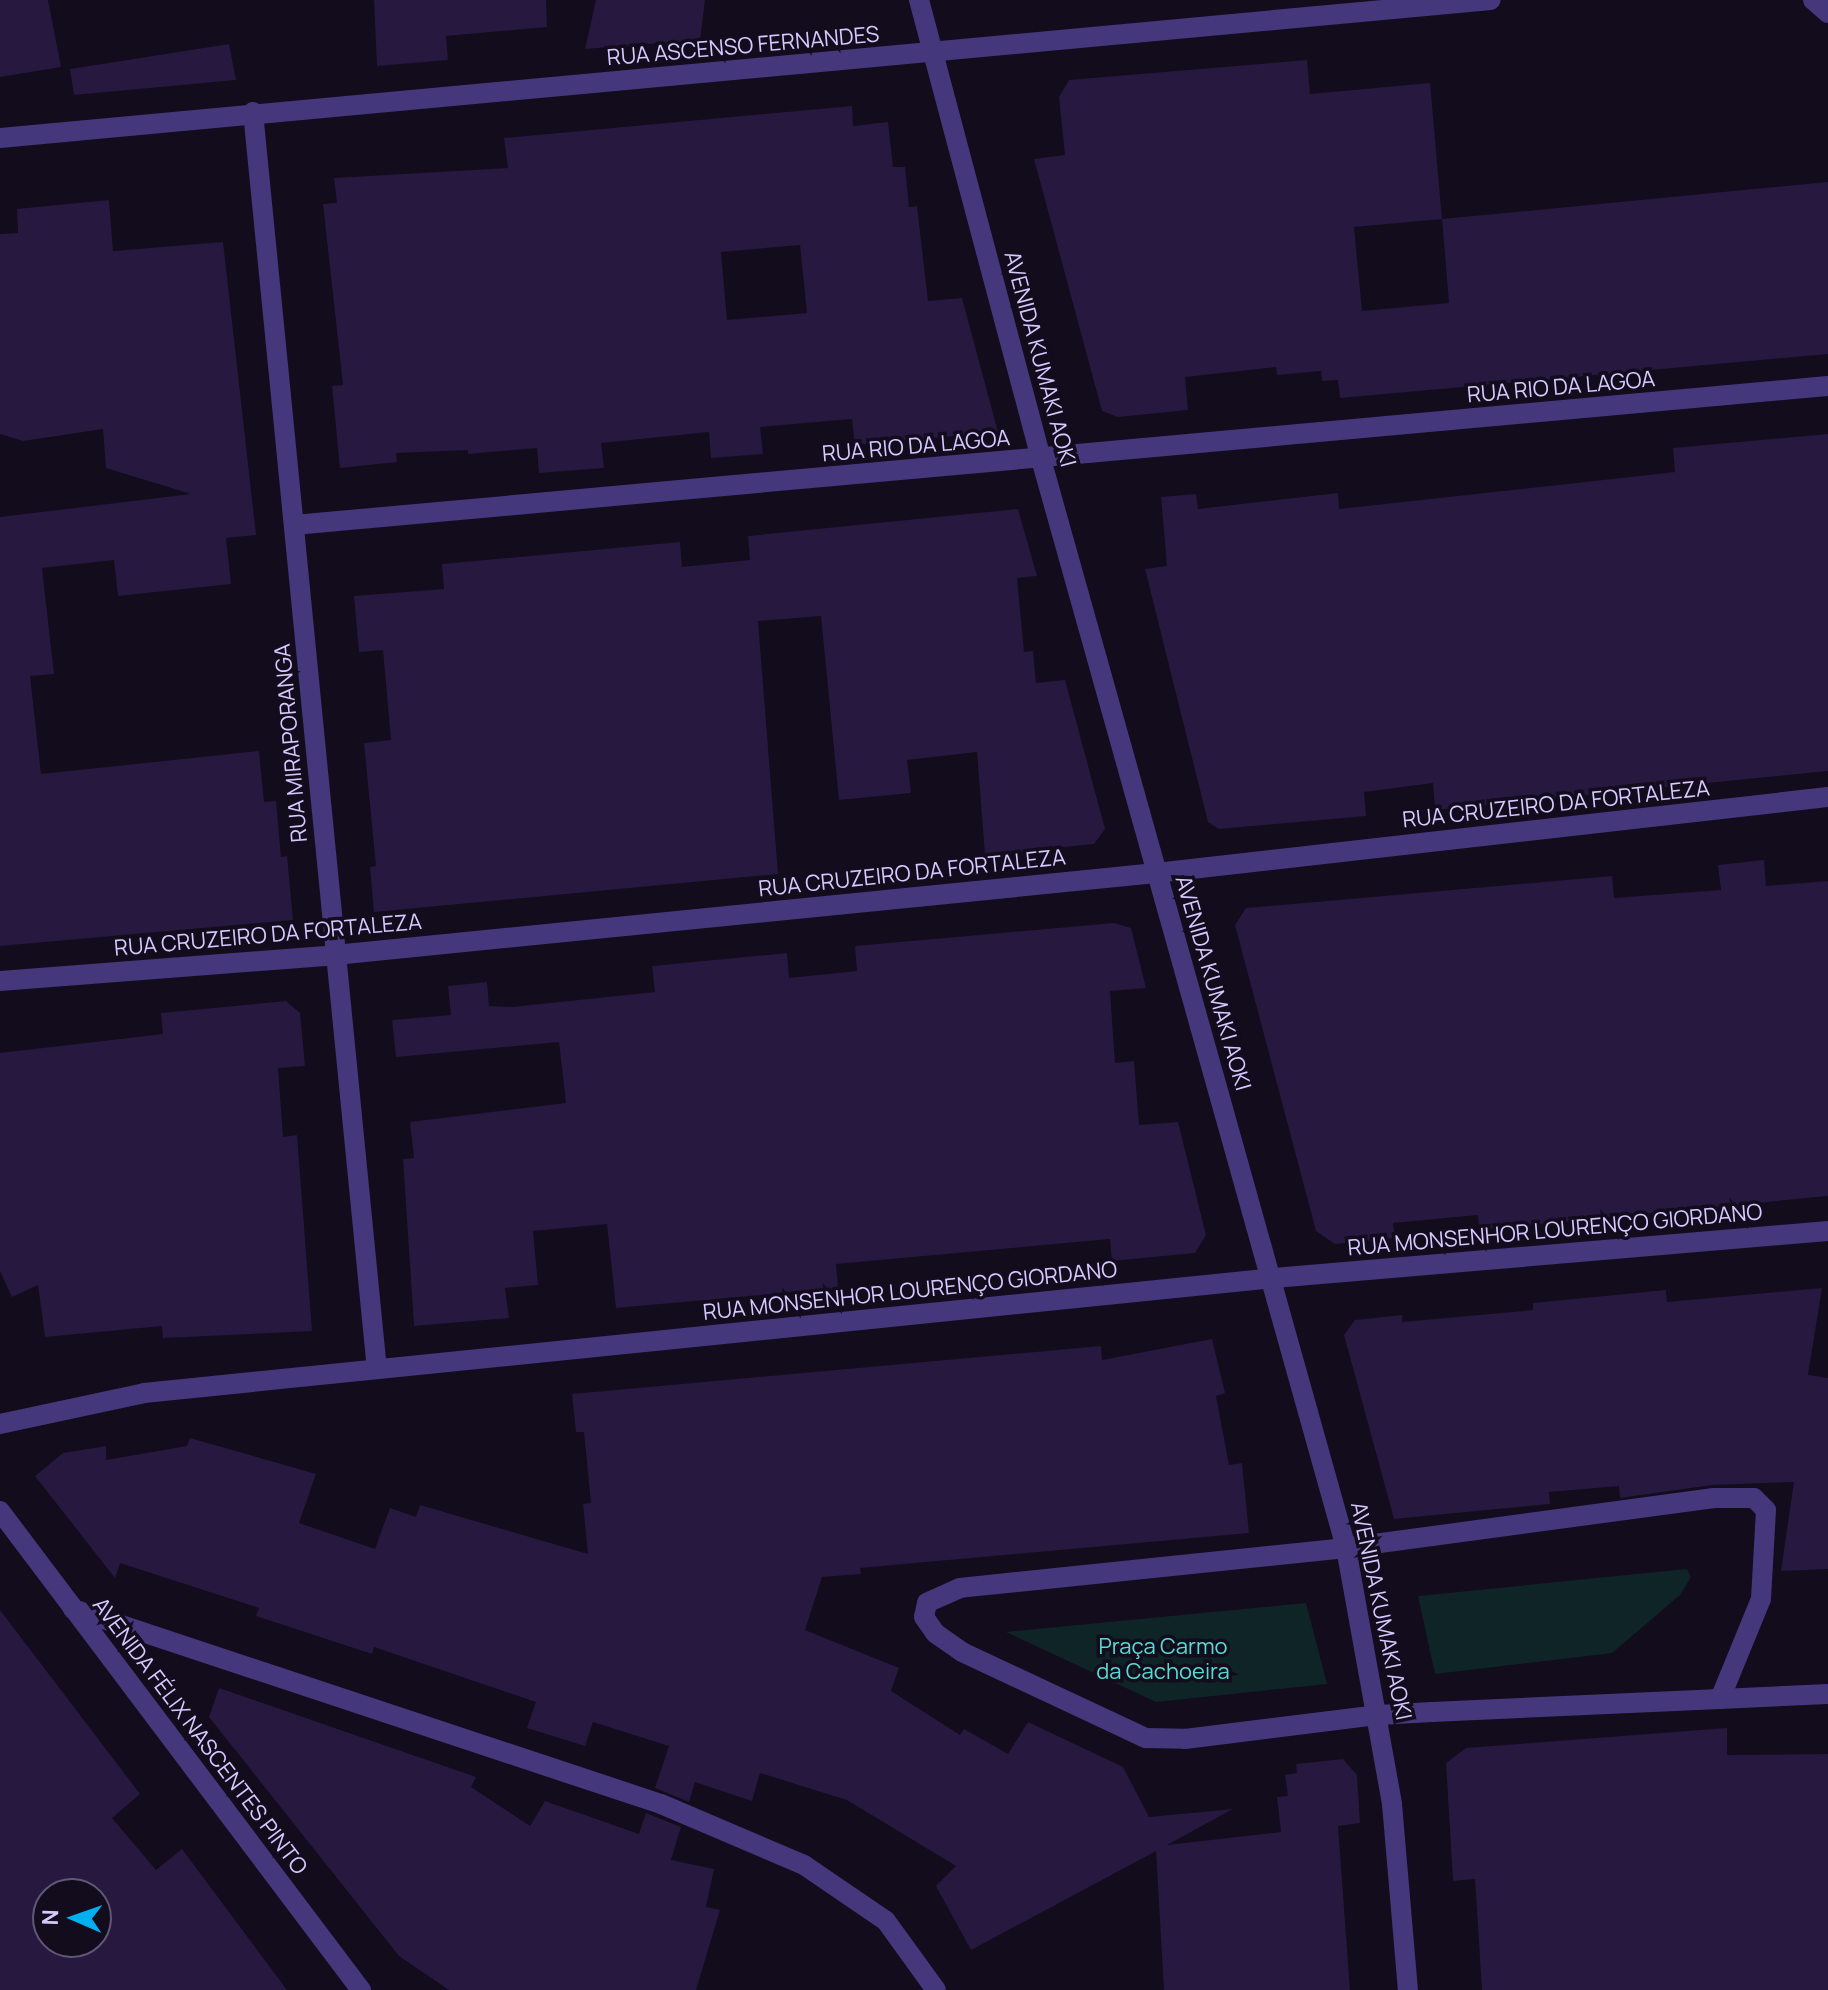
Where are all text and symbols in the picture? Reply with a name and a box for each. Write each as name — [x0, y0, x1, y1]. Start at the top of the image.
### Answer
street label: RUA ASCENSO FERNANDES — [606, 21, 880, 71]
street label: AVENIDA KUMAKI AOKI — [998, 248, 1082, 470]
street label: RUA RIO DA LAGOA — [1466, 366, 1656, 408]
street label: RUA RIO DA LAGOA — [821, 425, 1011, 467]
street label: RUA MIRAPORANGA — [269, 642, 313, 844]
street label: RUA CRUZEIRO DA FORTALEZA — [1401, 775, 1711, 833]
street label: RUA CRUZEIRO DA FORTALEZA — [757, 844, 1067, 902]
street label: AVENIDA KUMAKI AOKI — [1170, 873, 1256, 1093]
street label: RUA CRUZEIRO DA FORTALEZA — [113, 908, 423, 962]
street label: RUA MONSENHOR LOURENÇO GIORDANO — [1347, 1199, 1763, 1261]
street label: RUA MONSENHOR LOURENÇO GIORDANO — [702, 1256, 1118, 1326]
street label: AVENIDA KUMAKI AOKI — [1345, 1500, 1417, 1722]
street label: AVENIDA FÉLIX NASCENTES PINTO — [87, 1592, 313, 1880]
park label: Praça Carmo da Cachoeira — [1096, 1633, 1230, 1684]
north arrow — [32, 1878, 112, 1958]
text: N — [35, 1909, 65, 1926]

